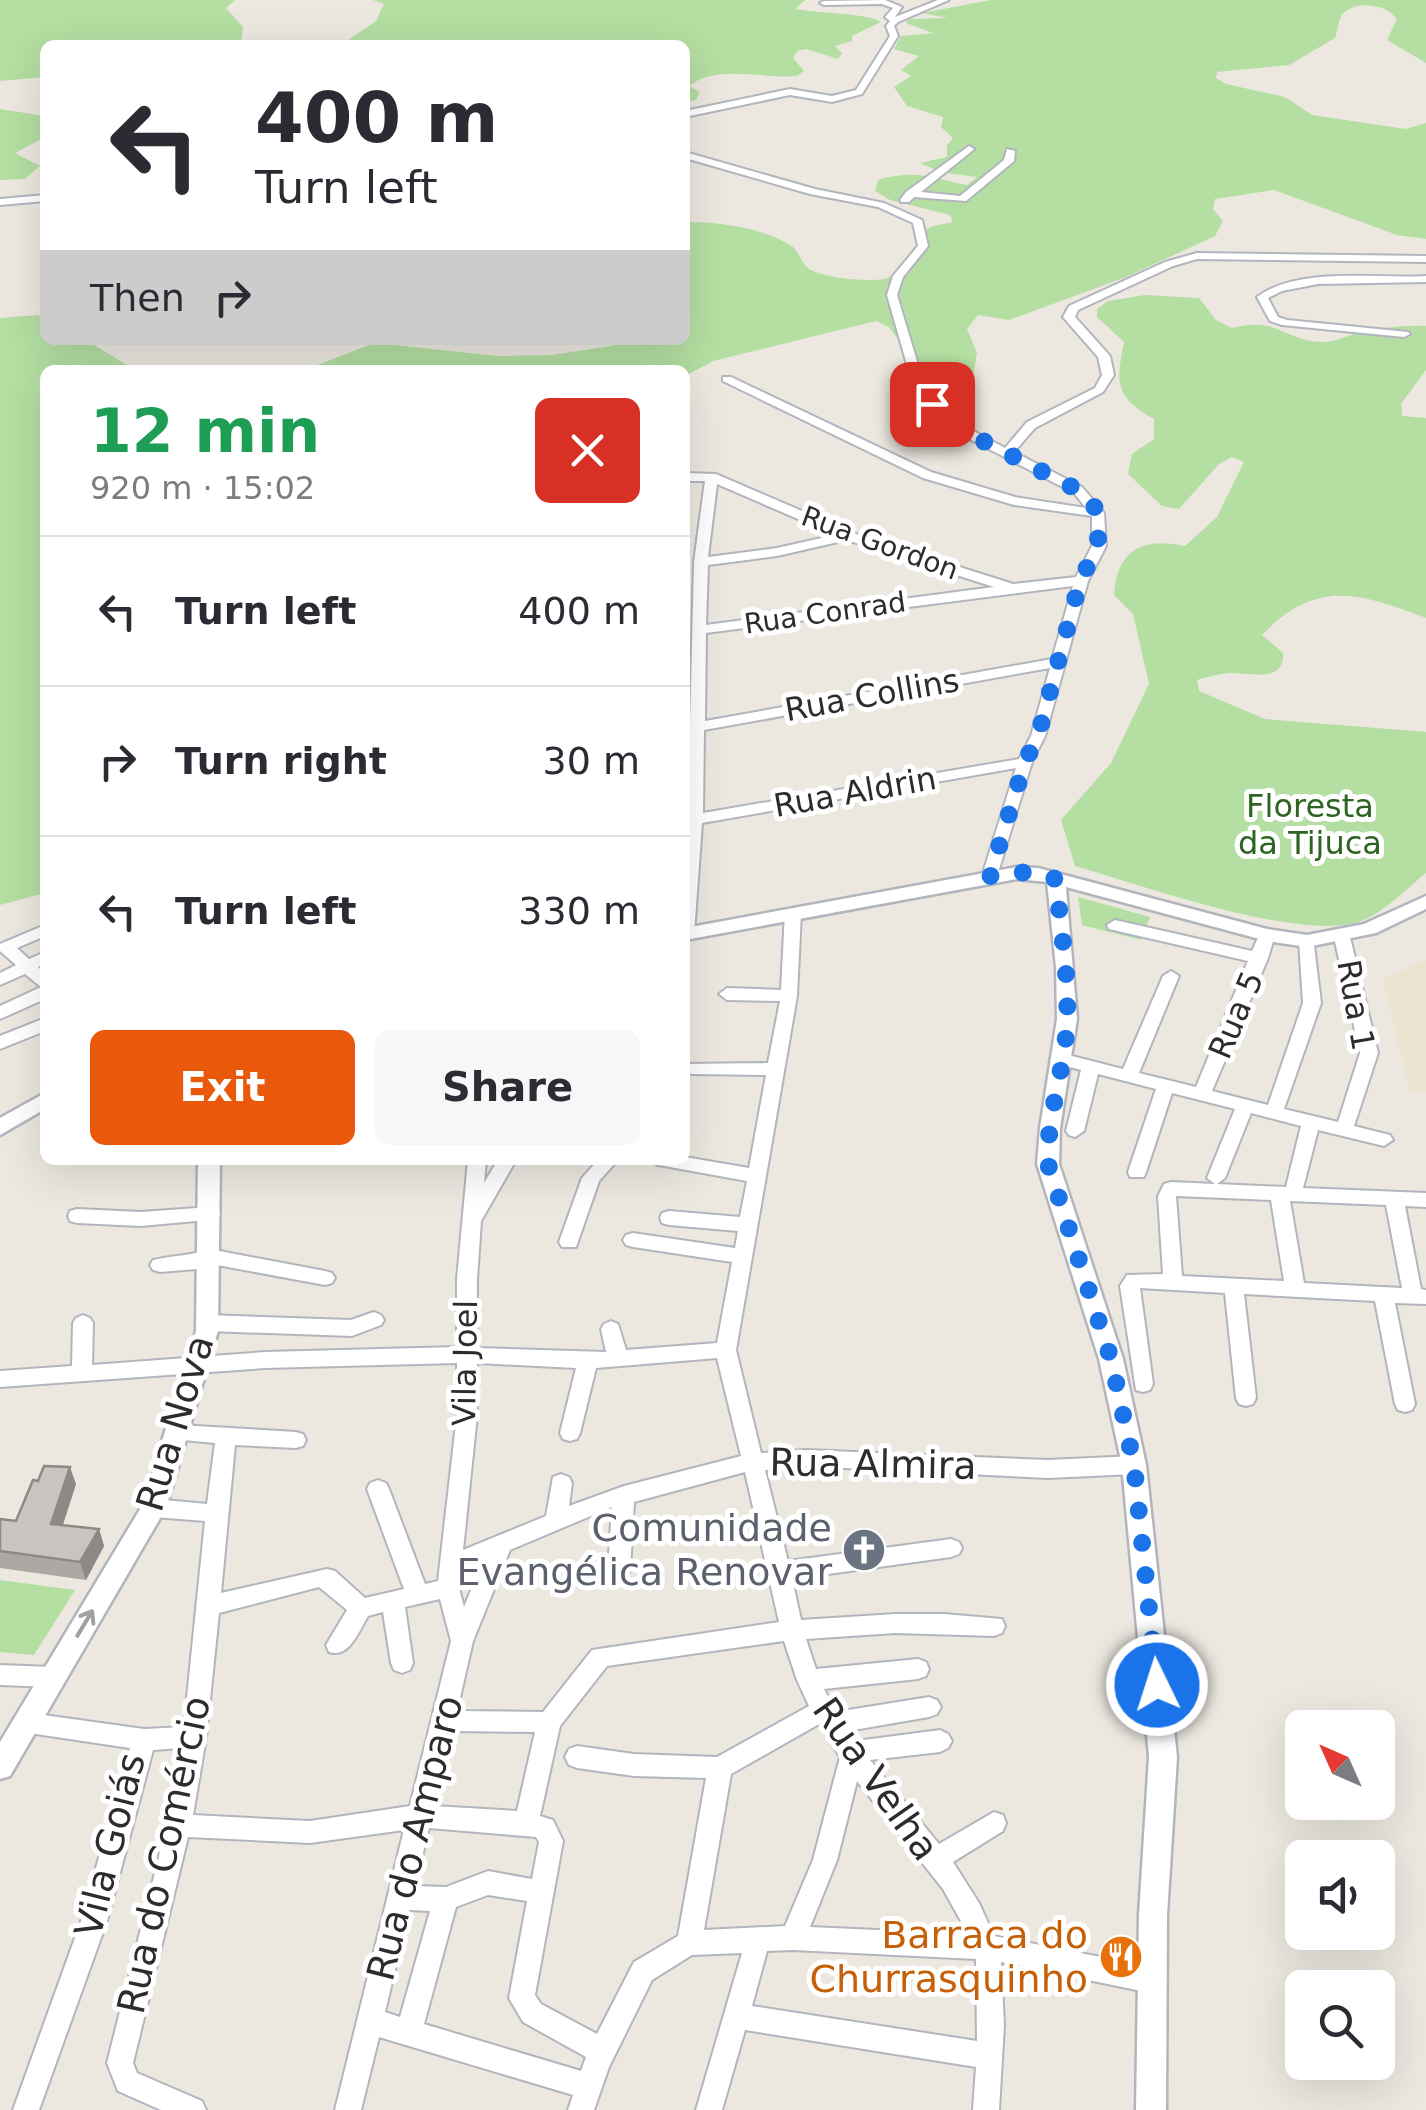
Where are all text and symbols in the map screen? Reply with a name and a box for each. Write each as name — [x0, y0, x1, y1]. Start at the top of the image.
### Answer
text: 400 m — [255, 77, 498, 159]
icon: left — [90, 80, 220, 210]
text: Turn left — [255, 161, 438, 214]
icon: right — [205, 270, 260, 325]
text: Then — [90, 276, 185, 320]
pin — [890, 362, 975, 447]
icon: arrive — [905, 377, 960, 432]
text: 12 min — [90, 396, 320, 466]
button: close — [535, 398, 640, 503]
text: 920 m · 15:02 — [90, 469, 315, 507]
street label: Rua Gordon — [797, 499, 963, 587]
icon: left — [90, 584, 145, 639]
street label: Rua Conrad — [742, 585, 908, 641]
text: Turn left — [175, 589, 356, 633]
text: 400 m — [518, 589, 640, 633]
street label: Rua Collins — [782, 661, 962, 729]
icon: right — [90, 734, 145, 789]
text: Turn right — [175, 739, 387, 783]
text: 30 m — [543, 739, 640, 783]
street label: Rua Aldrin — [771, 759, 939, 825]
park label: Floresta da Tijuca — [1238, 787, 1382, 862]
icon: left — [90, 884, 145, 939]
text: Turn left — [175, 889, 356, 933]
text: 330 m — [518, 889, 640, 933]
street label: Rua 1 — [1329, 957, 1383, 1053]
street label: Rua 5 — [1201, 966, 1271, 1064]
button: Exit — [90, 1030, 355, 1145]
button: Share — [375, 1030, 640, 1145]
street label: Vila Joel — [445, 1300, 485, 1426]
street label: Rua Nova — [127, 1330, 223, 1516]
street label: Rua Almira — [769, 1440, 977, 1488]
place label: Comunidade Evangélica Renovar — [456, 1506, 832, 1594]
church icon: Comunidade Evangélica Renovar — [841, 1527, 887, 1573]
one-way arrow — [75, 1609, 96, 1638]
position arrow — [1105, 1633, 1209, 1737]
street label: Rua Velha — [804, 1689, 948, 1869]
street label: Rua do Amparo — [358, 1691, 472, 1985]
street label: Rua do Comércio — [109, 1692, 219, 2018]
north arrow — [1285, 1710, 1395, 1820]
map controls — [1285, 1710, 1395, 2080]
street label: Vila Goiás — [66, 1748, 154, 1942]
button: sound — [1285, 1840, 1395, 1950]
place label: Barraca do Churrasquinho — [809, 1913, 1088, 2001]
restaurant icon: Barraca do Churrasquinho — [1098, 1934, 1144, 1980]
button: search — [1285, 1970, 1395, 2080]

